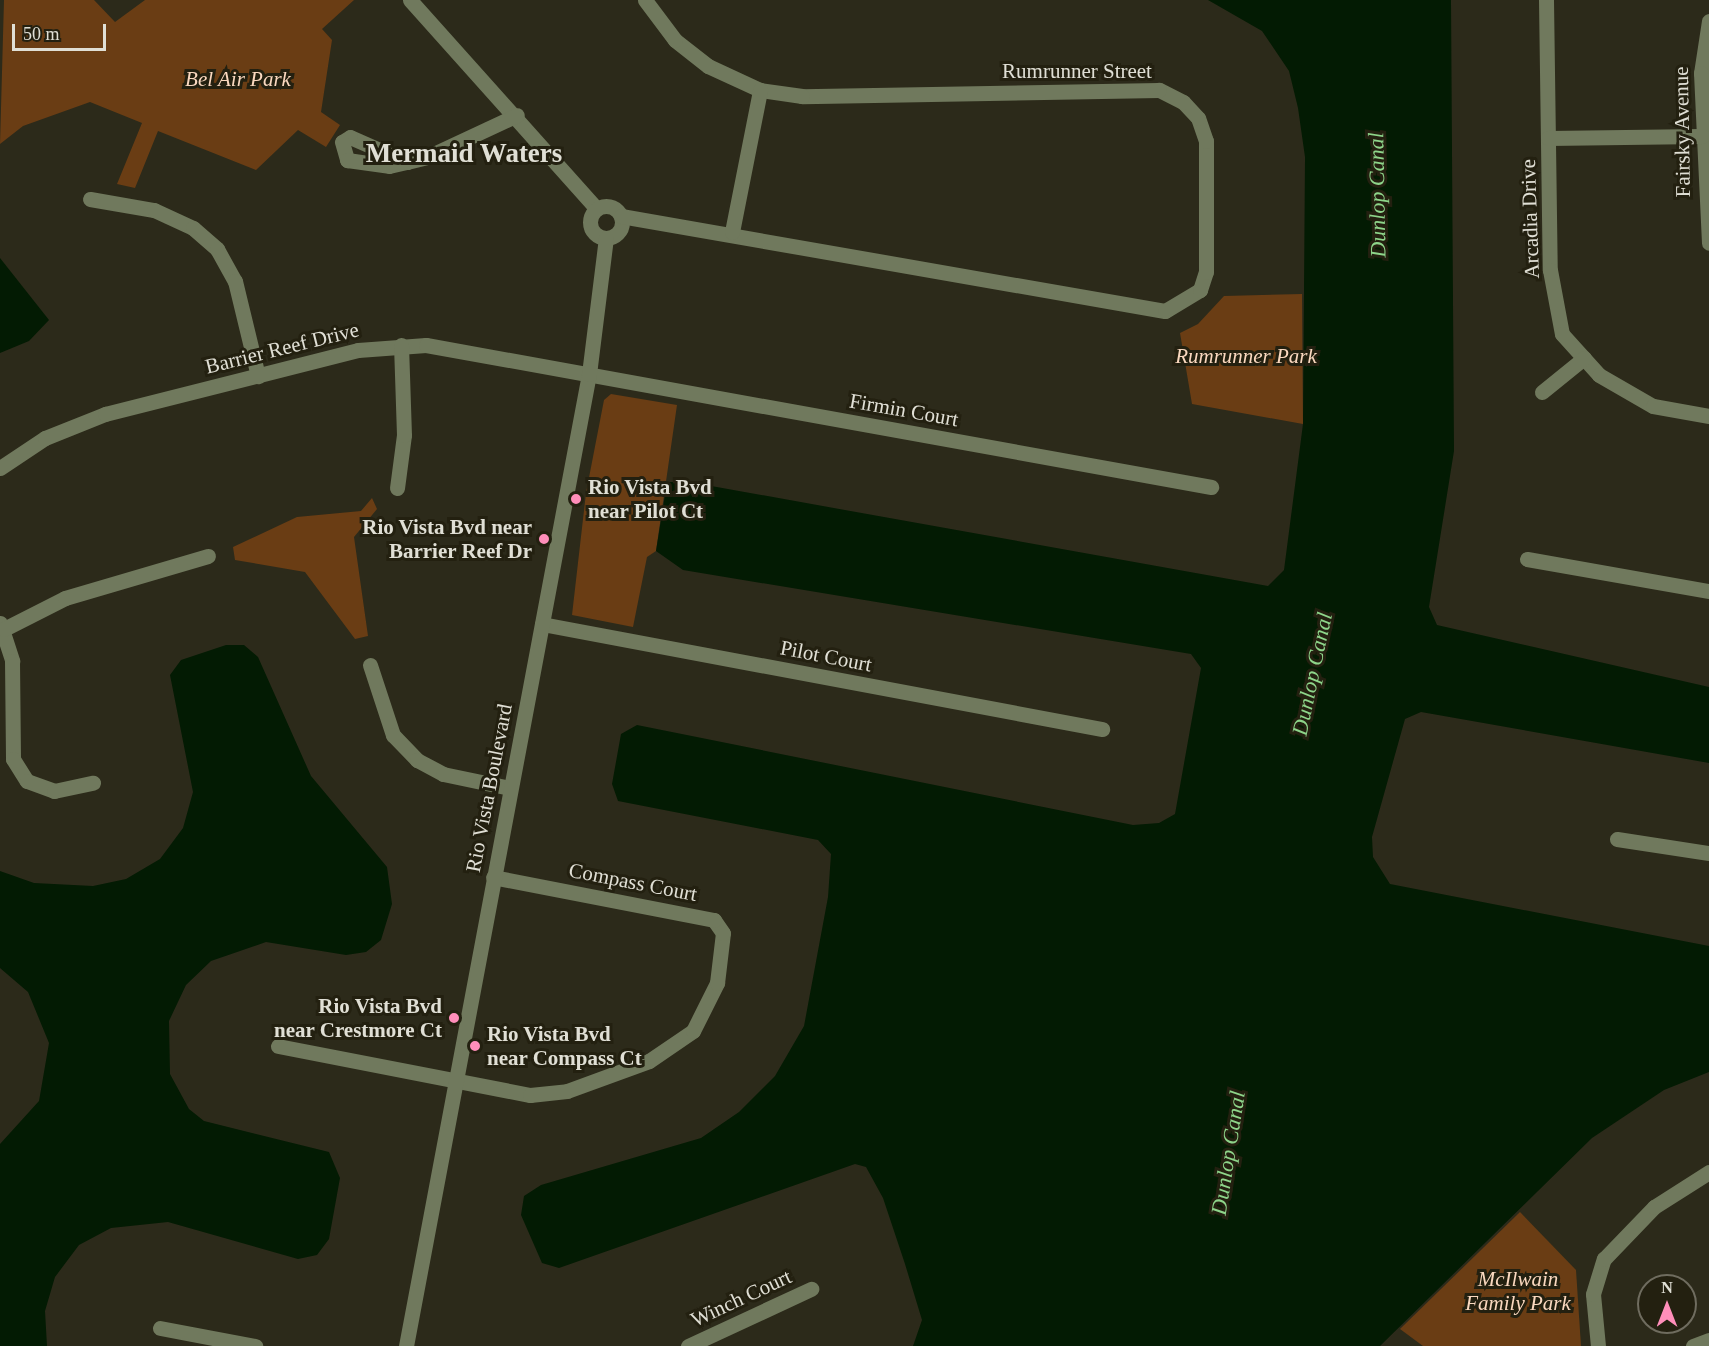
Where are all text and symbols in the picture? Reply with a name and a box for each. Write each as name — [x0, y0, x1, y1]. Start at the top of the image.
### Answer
scale bar — [15, 12, 110, 50]
text: 50 m — [23, 24, 60, 44]
street label: Rumrunner Street — [1002, 58, 1152, 84]
park label: Bel Air Park — [185, 66, 291, 92]
street label: Fairsky Avenue — [1668, 66, 1696, 198]
water label: Dunlop Canal — [1363, 132, 1391, 258]
district label: Mermaid Waters — [365, 138, 563, 170]
street label: Arcadia Drive — [1515, 159, 1545, 279]
street label: Barrier Reef Drive — [203, 317, 361, 379]
park label: Rumrunner Park — [1175, 343, 1317, 369]
street label: Firmin Court — [848, 388, 960, 432]
place label: Rio Vista Bvd near Pilot Ct — [588, 474, 712, 524]
marker: Rio Vista Bvd near Pilot Ct — [569, 492, 583, 506]
place label: Rio Vista Bvd near Barrier Reef Dr — [362, 514, 532, 564]
marker: Rio Vista Bvd near Barrier Reef Dr — [537, 532, 551, 546]
water label: Dunlop Canal — [1286, 610, 1338, 738]
street label: Pilot Court — [778, 635, 874, 677]
street label: Rio Vista Boulevard — [460, 701, 518, 875]
street label: Compass Court — [567, 857, 699, 907]
place label: Rio Vista Bvd near Crestmore Ct — [274, 993, 442, 1043]
marker: Rio Vista Bvd near Crestmore Ct — [447, 1011, 461, 1025]
place label: Rio Vista Bvd near Compass Ct — [487, 1021, 642, 1071]
marker: Rio Vista Bvd near Compass Ct — [468, 1039, 482, 1053]
water label: Dunlop Canal — [1205, 1089, 1251, 1217]
street label: Winch Court — [687, 1264, 795, 1332]
park label: McIlwain Family Park — [1465, 1266, 1571, 1316]
north arrow — [1637, 1274, 1697, 1334]
text: N — [1661, 1279, 1673, 1296]

